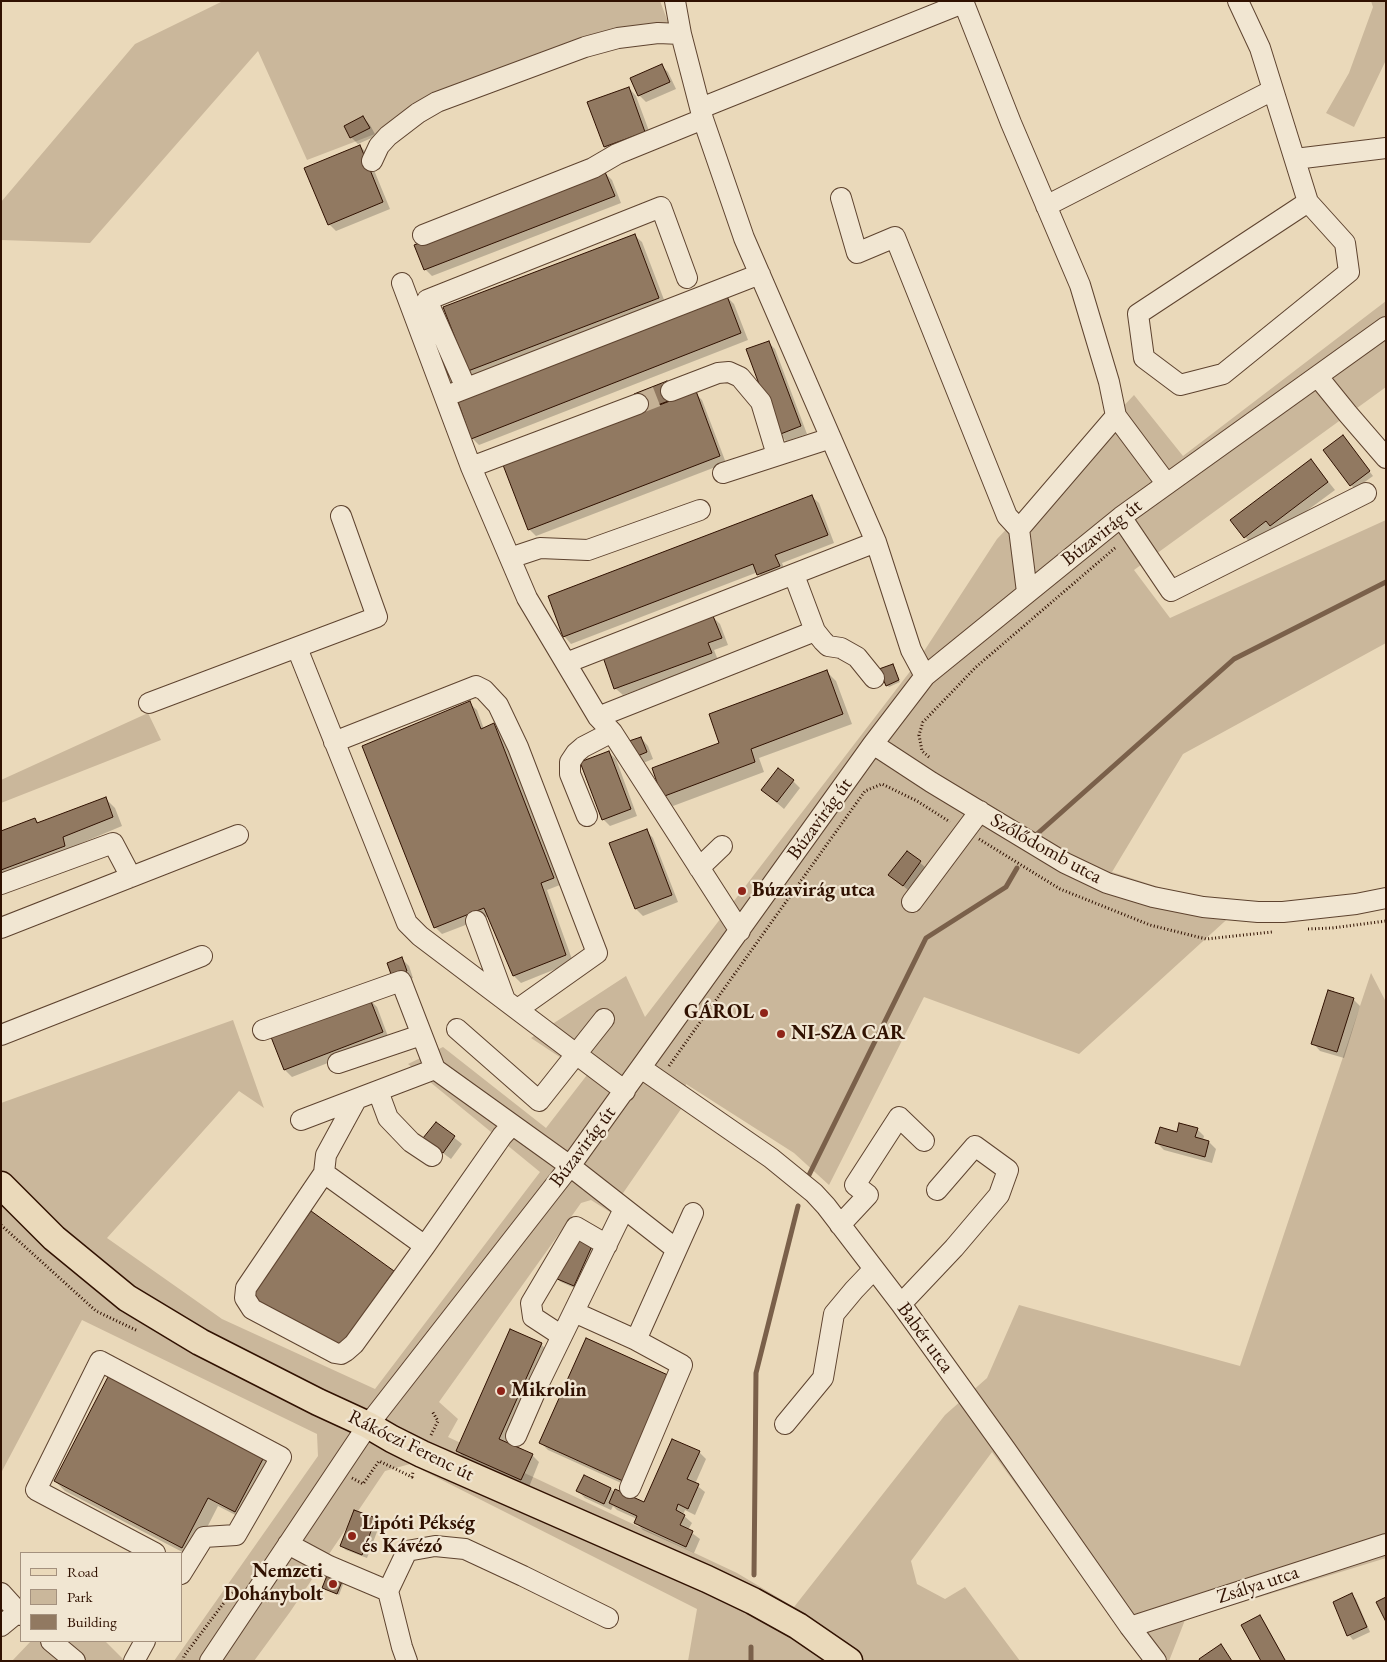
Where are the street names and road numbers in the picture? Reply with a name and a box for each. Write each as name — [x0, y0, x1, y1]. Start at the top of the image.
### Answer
street label: Búzavirág út — [1057, 494, 1147, 572]
street label: Búzavirág út — [782, 773, 858, 865]
street label: Szőlődomb utca — [986, 809, 1106, 889]
street label: Búzavirág út — [545, 1102, 621, 1192]
street label: Babér utca — [891, 1298, 959, 1378]
street label: Rákóczi Ferenc út — [344, 1405, 478, 1487]
street label: Zsálya utca — [1214, 1561, 1302, 1609]

